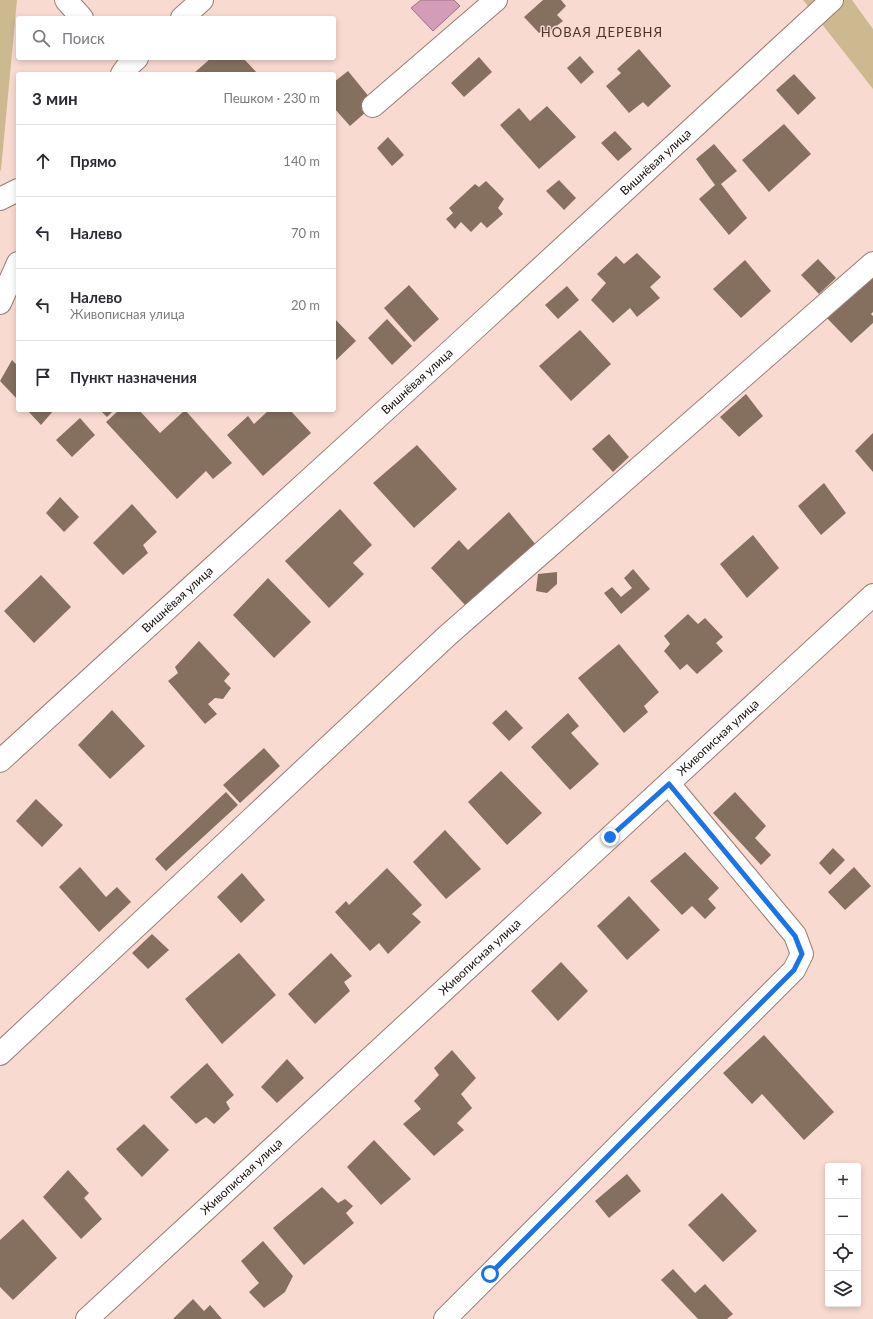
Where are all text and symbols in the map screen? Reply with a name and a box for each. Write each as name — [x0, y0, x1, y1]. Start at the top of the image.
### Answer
search box — [16, 16, 336, 60]
district label: НОВАЯ ДЕРЕВНЯ — [541, 24, 663, 40]
icon: search — [30, 27, 52, 49]
text: Поиск — [62, 29, 105, 47]
text: 3 мин — [32, 88, 78, 109]
text: Пешком · 230 m — [223, 90, 320, 106]
street label: Вишнёвая улица — [617, 125, 694, 198]
icon: ahead — [32, 150, 54, 172]
text: Прямо — [70, 152, 116, 170]
text: 140 m — [283, 153, 320, 169]
icon: left — [32, 222, 54, 244]
text: Налево — [70, 224, 122, 242]
text: 70 m — [291, 225, 320, 241]
text: Налево — [70, 288, 122, 306]
icon: left — [32, 294, 54, 316]
text: 20 m — [291, 297, 320, 313]
text: Живописная улица — [70, 306, 185, 322]
street label: Вишнёвая улица — [378, 345, 456, 417]
icon: arrive — [32, 366, 54, 388]
text: Пункт назначения — [70, 368, 197, 386]
street label: Вишнёвая улица — [138, 563, 216, 635]
street label: Живописная улица — [674, 696, 762, 779]
route end — [601, 828, 619, 846]
street label: Живописная улица — [435, 915, 524, 998]
street label: Живописная улица — [197, 1135, 285, 1218]
map controls — [825, 1163, 861, 1307]
button: + — [825, 1163, 861, 1199]
button: − — [825, 1199, 861, 1235]
button: locate — [825, 1235, 861, 1271]
route start — [481, 1265, 499, 1283]
button: layers — [825, 1271, 861, 1307]

